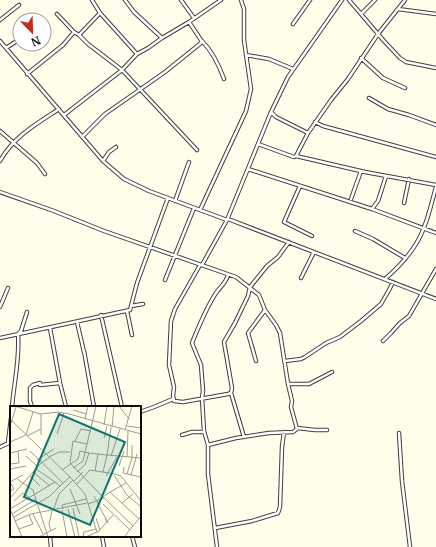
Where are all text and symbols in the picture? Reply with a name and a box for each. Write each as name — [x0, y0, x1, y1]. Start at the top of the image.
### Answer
north arrow — [12, 12, 52, 52]
text: N — [29, 33, 43, 49]
inset map — [10, 406, 141, 537]

